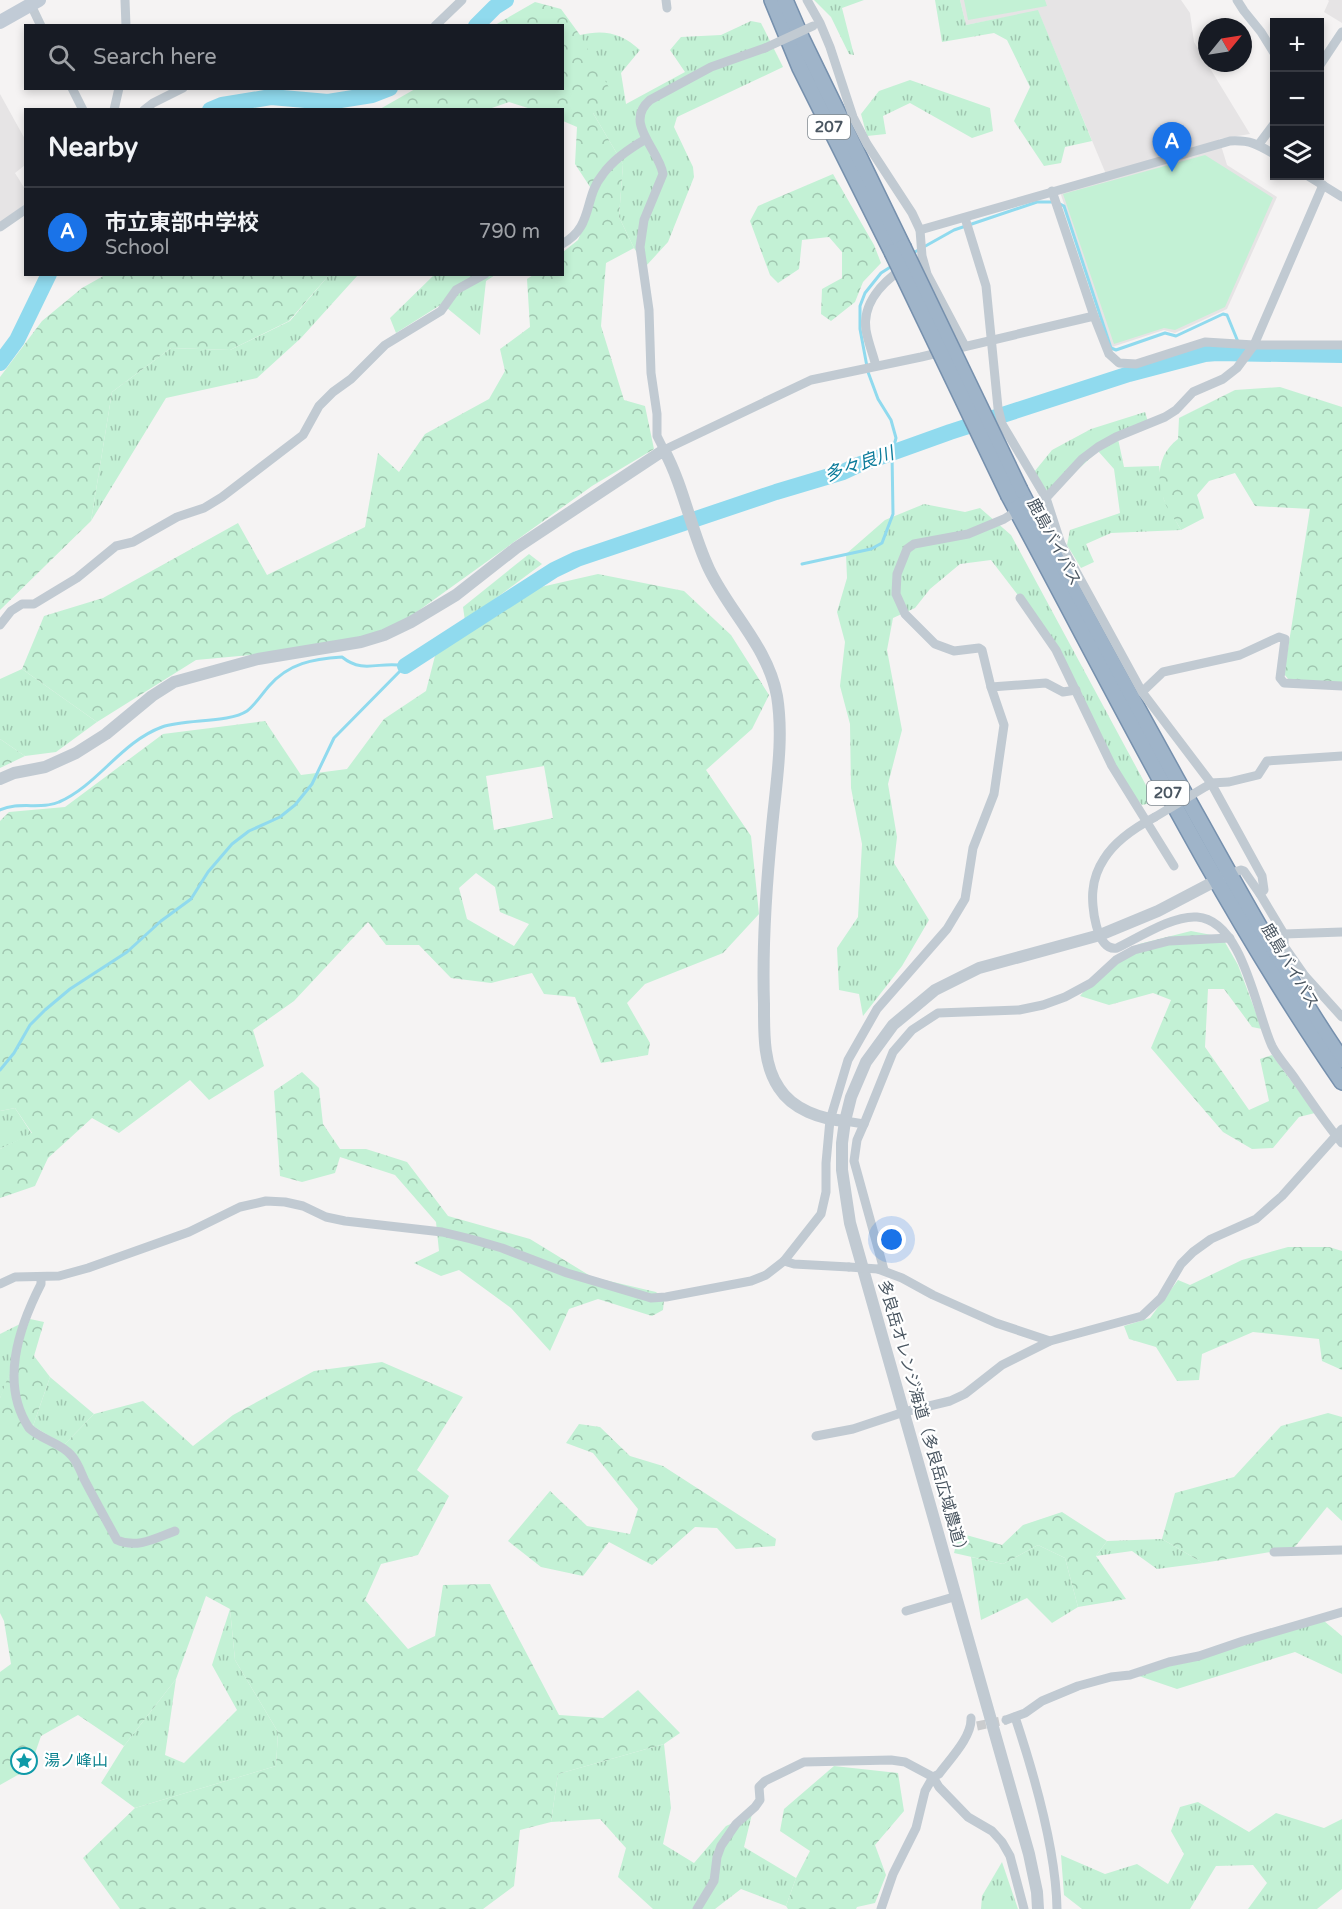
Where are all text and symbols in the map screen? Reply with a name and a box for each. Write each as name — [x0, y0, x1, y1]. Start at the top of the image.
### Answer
north arrow — [1198, 18, 1252, 72]
map controls — [1270, 18, 1324, 180]
button: + — [1270, 18, 1324, 72]
search box — [24, 24, 564, 90]
icon: search — [45, 41, 78, 74]
text: Search here — [93, 44, 217, 70]
button: − — [1270, 72, 1324, 126]
road number: 207 — [808, 115, 850, 139]
pin: A — [1152, 122, 1192, 172]
button: layers — [1270, 126, 1324, 180]
text: Nearby — [48, 132, 138, 163]
text: 市立東部中学校 — [105, 210, 259, 236]
text: A — [60, 220, 75, 244]
text: 790 m — [479, 220, 540, 244]
text: School — [105, 236, 169, 260]
water label: 多々良川 — [821, 441, 899, 486]
street label: 鹿島バイパス — [1023, 495, 1085, 589]
road number: 207 — [1147, 781, 1189, 805]
street label: 鹿島バイパス — [1257, 920, 1323, 1012]
your location — [877, 1225, 906, 1254]
street label: 多良岳オレンジ海道（多良岳広域農道） — [874, 1278, 972, 1560]
place icon: 湯ノ峰山 — [9, 1746, 39, 1776]
place label: 湯ノ峰山 — [44, 1751, 108, 1771]

